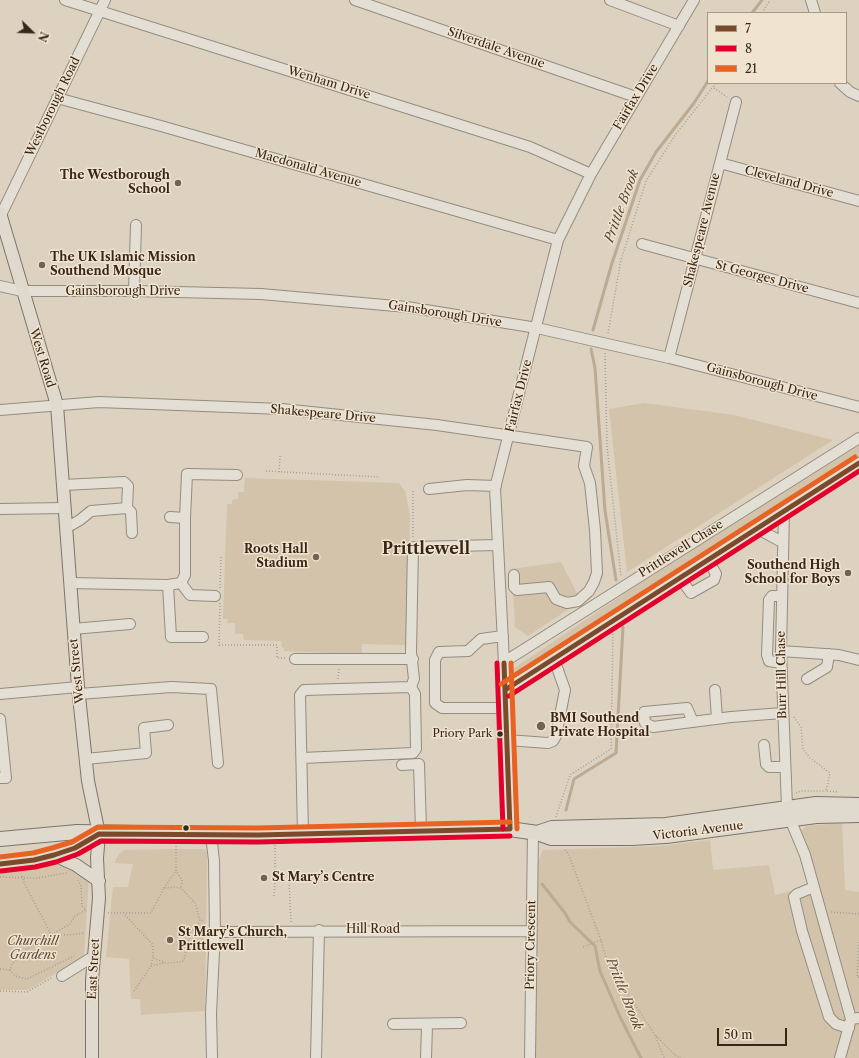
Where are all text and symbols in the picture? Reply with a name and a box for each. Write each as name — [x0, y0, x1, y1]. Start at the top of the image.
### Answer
north arrow — [12, 12, 52, 52]
legend — [707, 12, 847, 84]
text: 7 — [745, 21, 751, 36]
street label: Silverdale Avenue — [446, 25, 546, 71]
text: N — [35, 30, 51, 44]
text: 8 — [745, 41, 752, 56]
street label: Westborough Road — [23, 55, 83, 159]
street label: Fairfax Drive — [611, 61, 661, 133]
text: 21 — [745, 61, 757, 76]
street label: Wenham Drive — [286, 64, 372, 102]
street label: Macdonald Avenue — [253, 146, 363, 190]
street label: Cleveland Drive — [743, 163, 835, 201]
water label: Prittle Brook — [602, 167, 642, 245]
place label: The Westborough School — [60, 169, 170, 197]
street label: Shakespeare Avenue — [681, 171, 723, 289]
marker: The Westborough School — [173, 178, 183, 188]
place label: The UK Islamic Mission Southend Mosque — [50, 251, 196, 279]
street label: St Georges Drive — [714, 258, 810, 296]
marker: The UK Islamic Mission Southend Mosque — [37, 260, 47, 270]
street label: Gainsborough Drive — [66, 285, 180, 299]
street label: Gainsborough Drive — [387, 298, 503, 330]
street label: West Road — [26, 327, 58, 389]
street label: Fairfax Drive — [503, 358, 535, 434]
street label: Gainsborough Drive — [705, 360, 819, 404]
street label: Shakespeare Drive — [270, 402, 376, 426]
street label: Prittlewell Chase — [636, 517, 726, 581]
district label: Prittlewell — [382, 539, 470, 559]
place label: Roots Hall Stadium — [244, 543, 308, 571]
marker: Roots Hall Stadium — [311, 552, 321, 562]
place label: Southend High School for Boys — [745, 559, 840, 587]
marker: Southend High School for Boys — [843, 568, 853, 578]
street label: Burr Hill Chase — [774, 631, 790, 719]
street label: West Street — [66, 638, 88, 704]
place label: BMI Southend Private Hospital — [550, 712, 650, 740]
marker: BMI Southend Private Hospital — [535, 720, 547, 732]
place label: Priory Park — [432, 727, 492, 741]
marker: Priory Park — [495, 729, 505, 739]
street label: Victoria Avenue — [652, 818, 744, 844]
unlabelled marker — [181, 823, 191, 833]
place label: St Mary’s Centre — [272, 871, 375, 885]
marker: St Mary’s Centre — [259, 873, 269, 883]
street label: Priory Crescent — [523, 900, 539, 990]
street label: Hill Road — [346, 923, 400, 937]
place label: St Mary's Church, Prittlewell — [178, 926, 287, 954]
park label: Churchill Gardens — [7, 935, 59, 963]
marker: St Mary's Church, Prittlewell — [165, 935, 175, 945]
street label: East Street — [85, 938, 103, 1000]
water label: Prittle Brook — [602, 956, 646, 1032]
scale bar — [719, 1020, 789, 1046]
text: 50 m — [724, 1027, 753, 1042]

